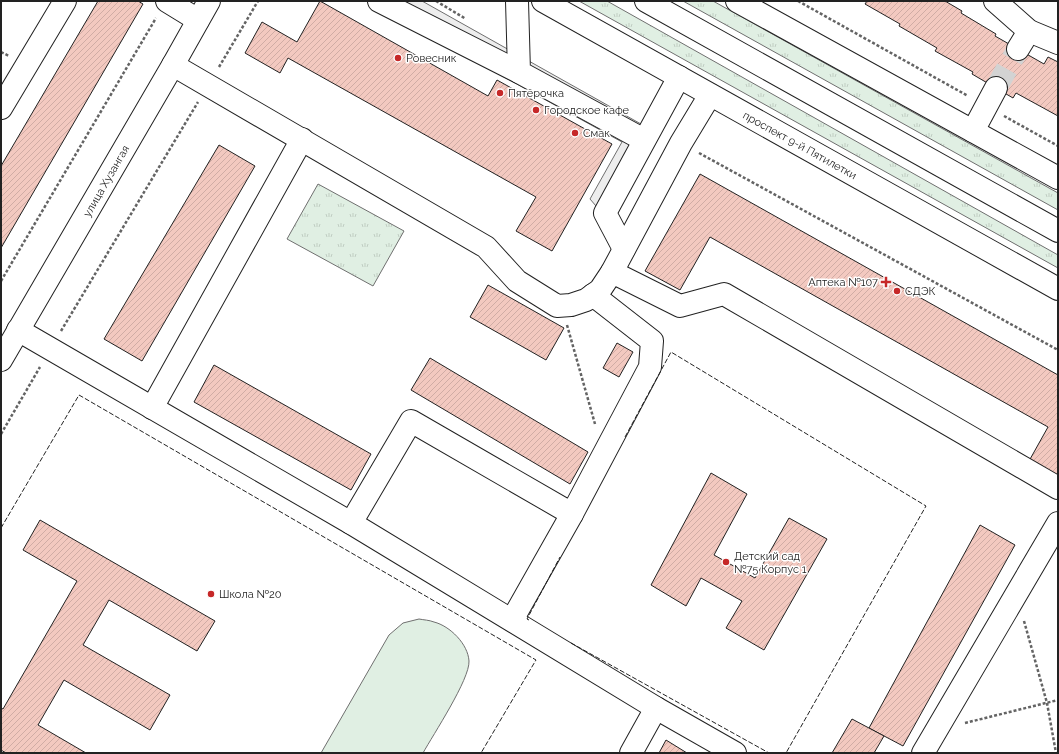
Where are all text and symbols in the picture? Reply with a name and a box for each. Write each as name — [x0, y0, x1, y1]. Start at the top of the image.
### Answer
place label: Ровесник — [406, 52, 457, 65]
marker: Ровесник — [393, 53, 403, 63]
place label: Пятёрочка — [508, 87, 564, 100]
marker: Пятёрочка — [495, 88, 505, 98]
place label: Городское кафе — [544, 104, 630, 117]
marker: Городское кафе — [531, 105, 541, 115]
street label: проспект 9-й Пятилетки — [741, 109, 859, 182]
place label: Смак — [583, 127, 610, 140]
marker: Смак — [570, 128, 580, 138]
street label: улица Хузангая — [81, 143, 132, 219]
place label: Аптека №107 — [808, 276, 878, 289]
marker: Аптека №107 — [881, 277, 891, 287]
place label: СДЭК — [905, 285, 936, 298]
marker: СДЭК — [892, 286, 902, 296]
place label: Детский сад №75 Корпус 1 — [734, 550, 807, 576]
marker: Детский сад №75 Корпус 1 — [721, 557, 731, 567]
place label: Школа №20 — [219, 588, 282, 601]
marker: Школа №20 — [206, 589, 216, 599]

